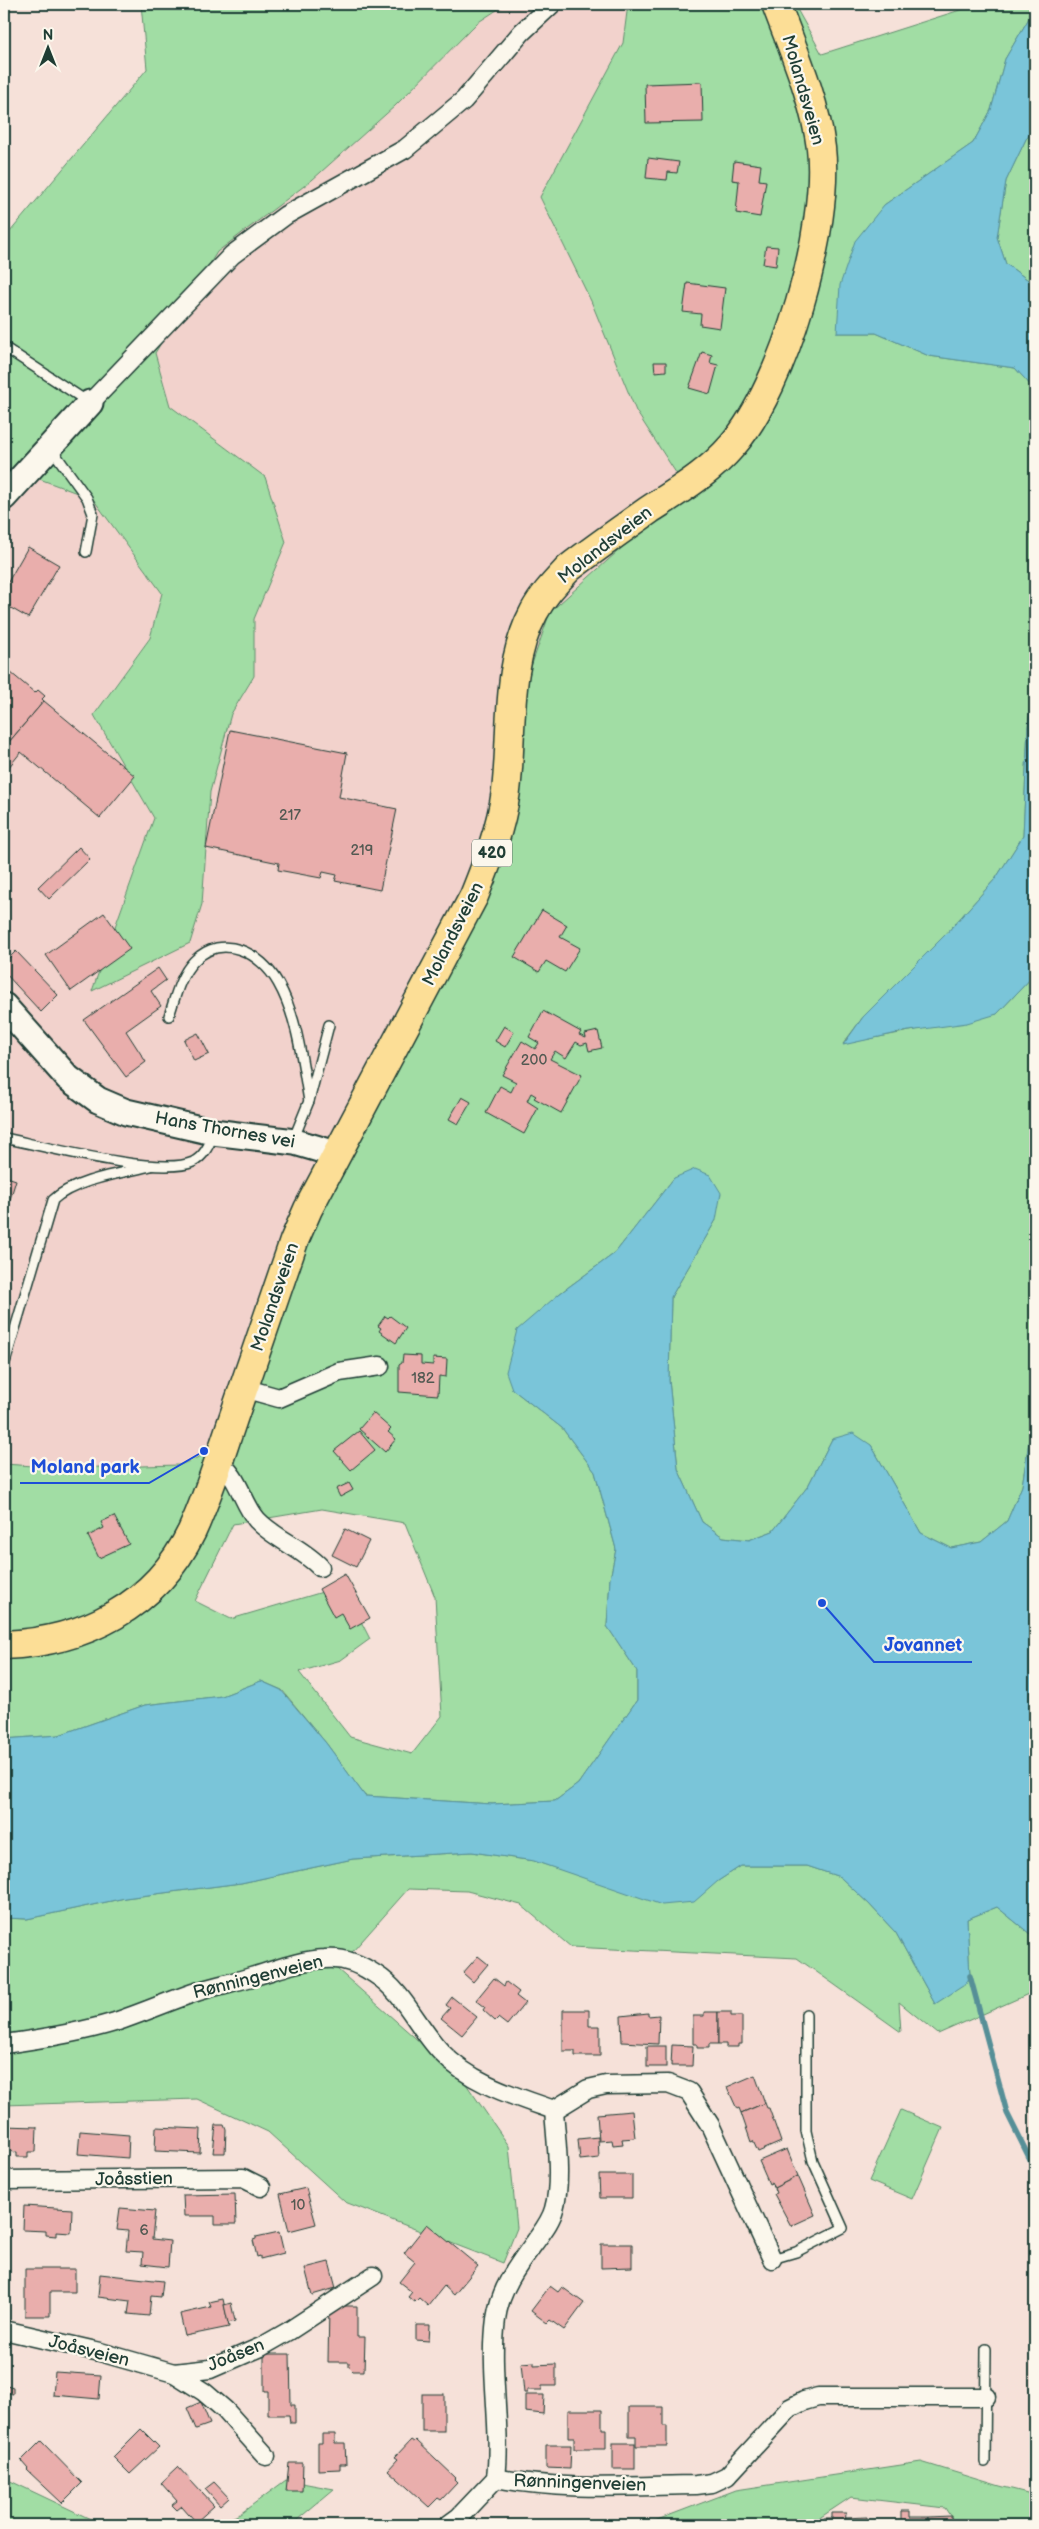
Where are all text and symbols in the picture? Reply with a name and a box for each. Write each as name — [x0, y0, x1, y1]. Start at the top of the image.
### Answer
north arrow — [22, 22, 72, 72]
text: N — [43, 27, 53, 44]
street label: Molandsveien — [777, 33, 829, 147]
street label: Molandsveien — [554, 502, 656, 588]
house number: 217 — [279, 806, 302, 825]
road number: 420 — [472, 840, 512, 866]
house number: 219 — [350, 841, 374, 860]
street label: Molandsveien — [418, 879, 488, 989]
house number: 200 — [521, 1051, 547, 1070]
street label: Hans Thornes vei — [153, 1107, 297, 1153]
street label: Molandsveien — [247, 1240, 303, 1354]
house number: 182 — [411, 1369, 435, 1388]
callout: Moland park — [20, 1449, 149, 1483]
text: Moland park — [30, 1456, 140, 1479]
callout: Jovannet — [874, 1628, 972, 1662]
text: Jovannet — [884, 1634, 963, 1657]
street label: Rønningenveien — [191, 1951, 325, 2003]
street label: Joåsstien — [95, 2168, 173, 2190]
house number: 10 — [291, 2196, 305, 2215]
house number: 6 — [139, 2221, 149, 2240]
street label: Joåsveien — [46, 2331, 132, 2371]
street label: Joåsen — [205, 2334, 267, 2376]
street label: Rønningenveien — [513, 2470, 647, 2496]

